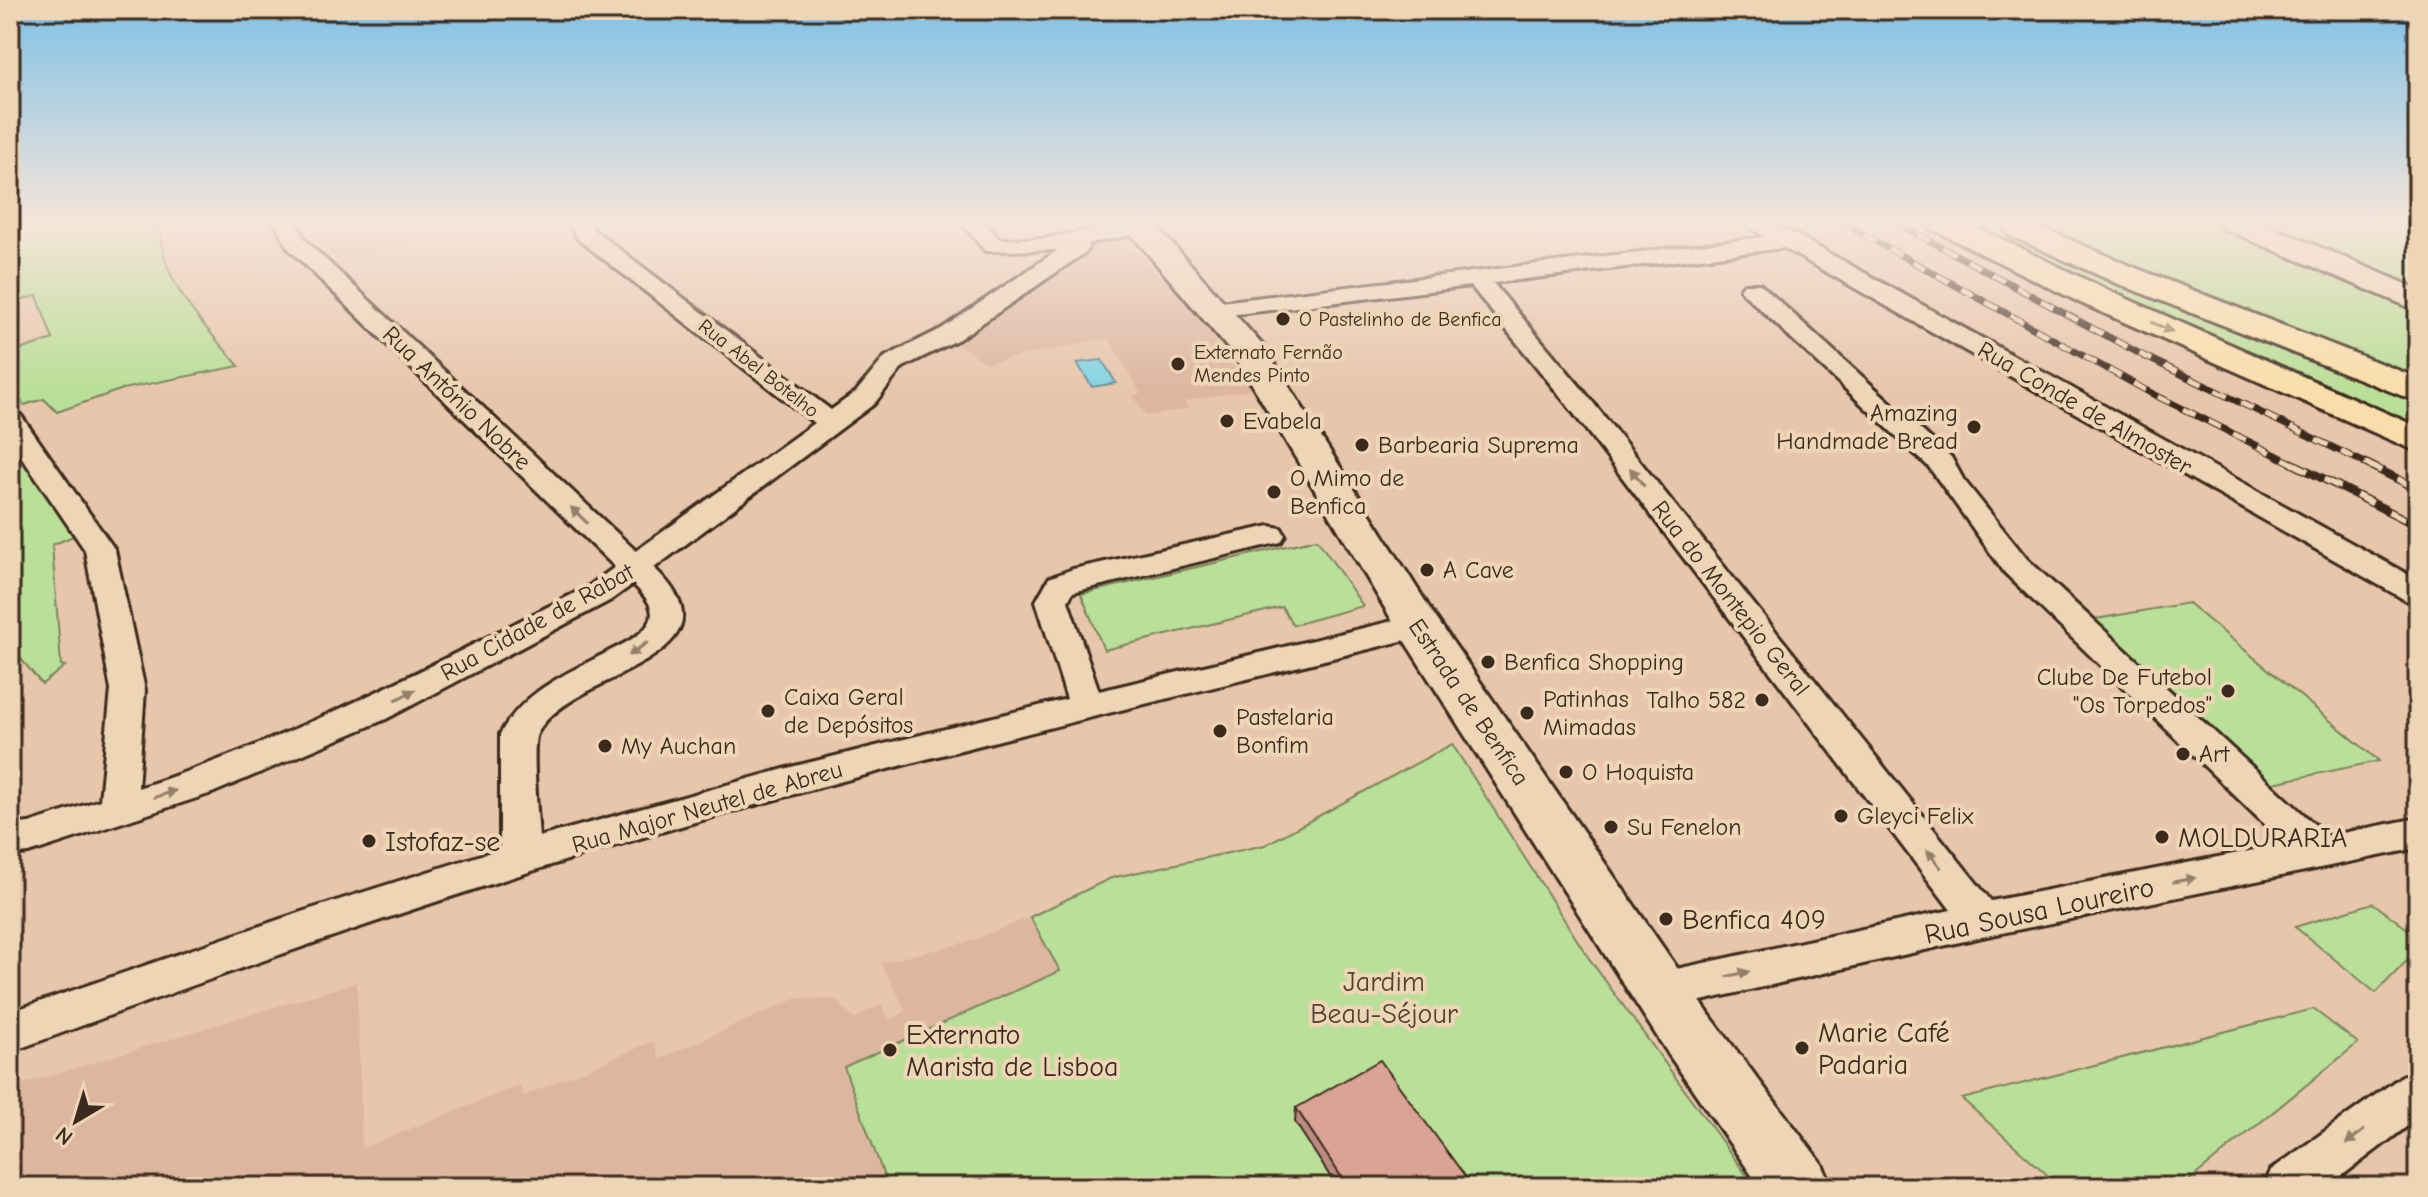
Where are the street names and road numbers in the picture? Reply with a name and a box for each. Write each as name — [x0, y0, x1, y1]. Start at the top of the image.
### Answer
street label: Rua Abel Botelho — [694, 314, 823, 422]
street label: Rua António Nobre — [377, 320, 537, 476]
street label: Rua Conde de Almoster — [1973, 335, 2197, 481]
street label: Rua do Montepio Geral — [1646, 495, 1816, 701]
street label: Rua Cidade de Rabat — [436, 557, 639, 687]
street label: Estrada de Benfica — [1403, 613, 1535, 791]
street label: Rua Major Neutel de Abreu — [569, 755, 845, 859]
street label: Rua Sousa Loureiro — [1922, 871, 2157, 951]

